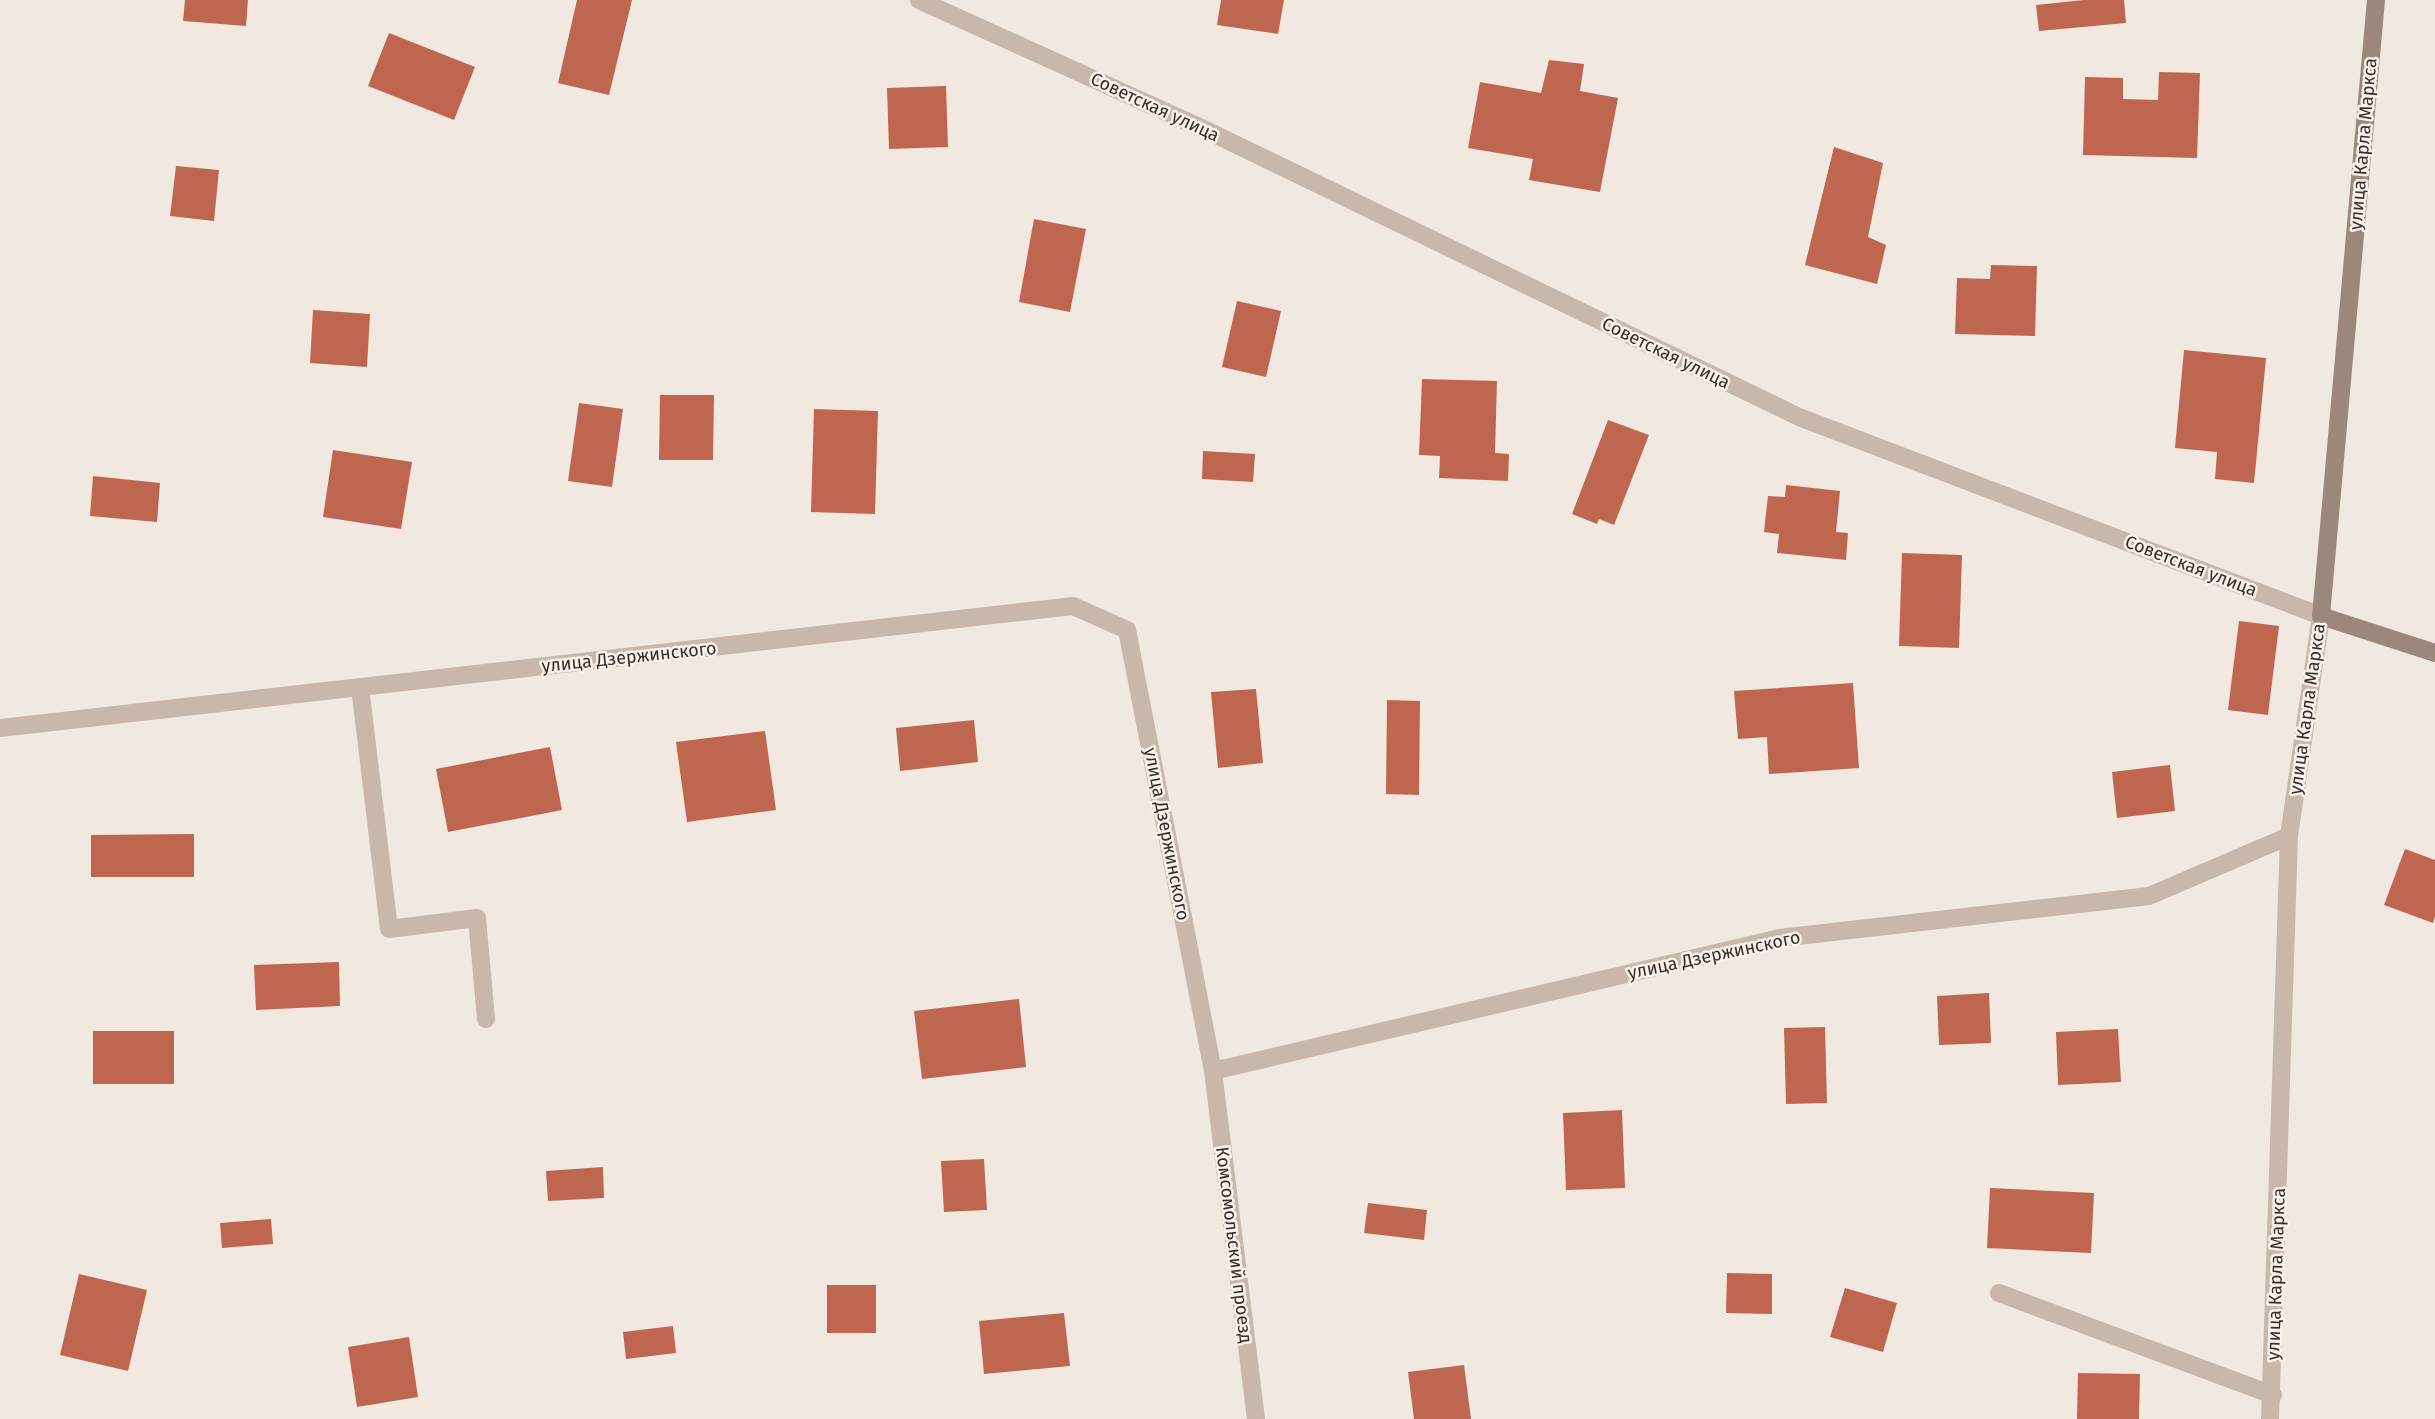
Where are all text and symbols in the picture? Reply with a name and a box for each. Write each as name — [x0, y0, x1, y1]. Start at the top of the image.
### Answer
street label: улица Карла Маркса — [2345, 57, 2381, 231]
street label: Советская улица — [1087, 68, 1223, 146]
street label: Советская улица — [1598, 313, 1734, 393]
street label: Советская улица — [2122, 531, 2260, 601]
street label: улица Карла Маркса — [2284, 622, 2330, 796]
street label: улица Дзержинского — [540, 637, 718, 677]
street label: улица Дзержинского — [1139, 746, 1195, 922]
street label: улица Дзержинского — [1626, 926, 1802, 984]
street label: Комсомольский проезд — [1211, 1145, 1257, 1345]
street label: улица Карла Маркса — [2262, 1187, 2290, 1361]

